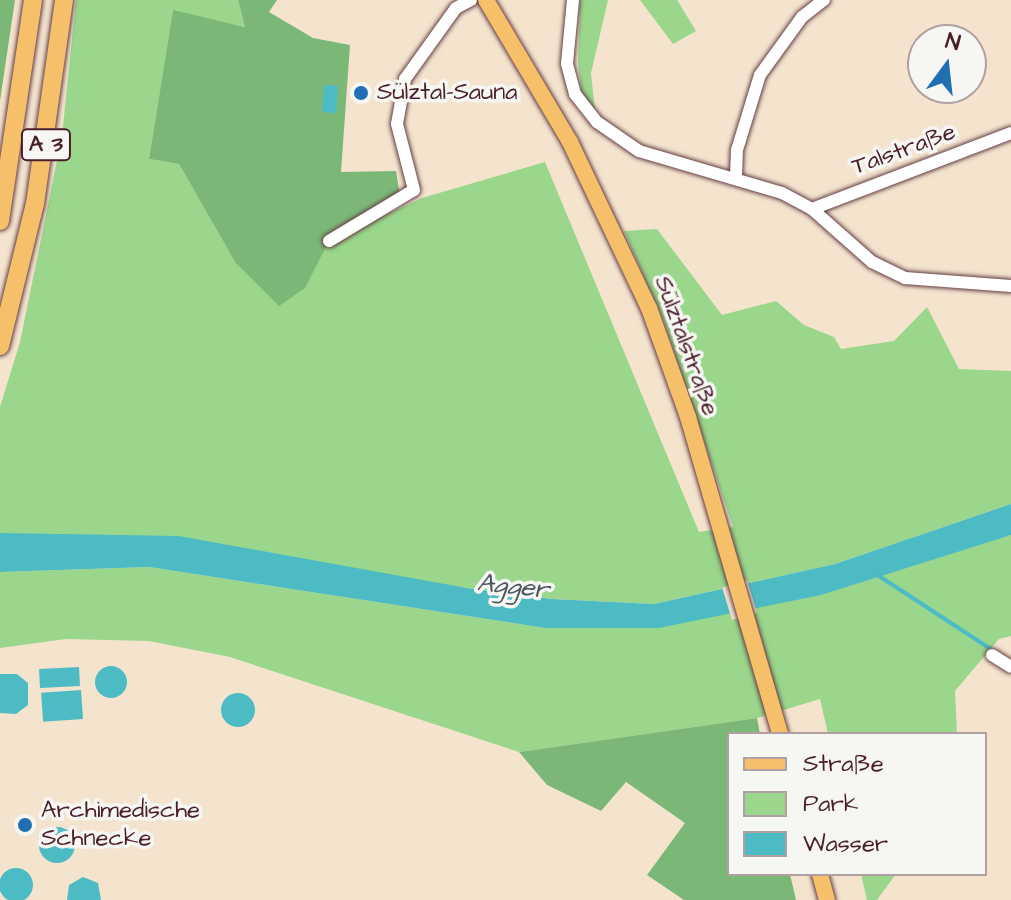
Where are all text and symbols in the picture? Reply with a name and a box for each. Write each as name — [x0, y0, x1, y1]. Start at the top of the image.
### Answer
north arrow — [907, 24, 987, 104]
text: N — [942, 26, 963, 59]
place label: Sülztal-Sauna — [377, 79, 517, 107]
marker: Sülztal-Sauna — [352, 84, 370, 102]
street label: Talstraße — [848, 118, 960, 182]
road number: A 3 — [20, 127, 72, 163]
street label: Sülztalstraße — [647, 272, 725, 420]
water label: Agger — [476, 568, 550, 606]
legend — [727, 732, 987, 876]
text: Straße — [803, 747, 884, 781]
text: Park — [803, 787, 859, 821]
place label: Archimedische Schnecke — [41, 797, 200, 853]
marker: Archimedische Schnecke — [16, 816, 34, 834]
text: Wasser — [803, 827, 888, 861]

